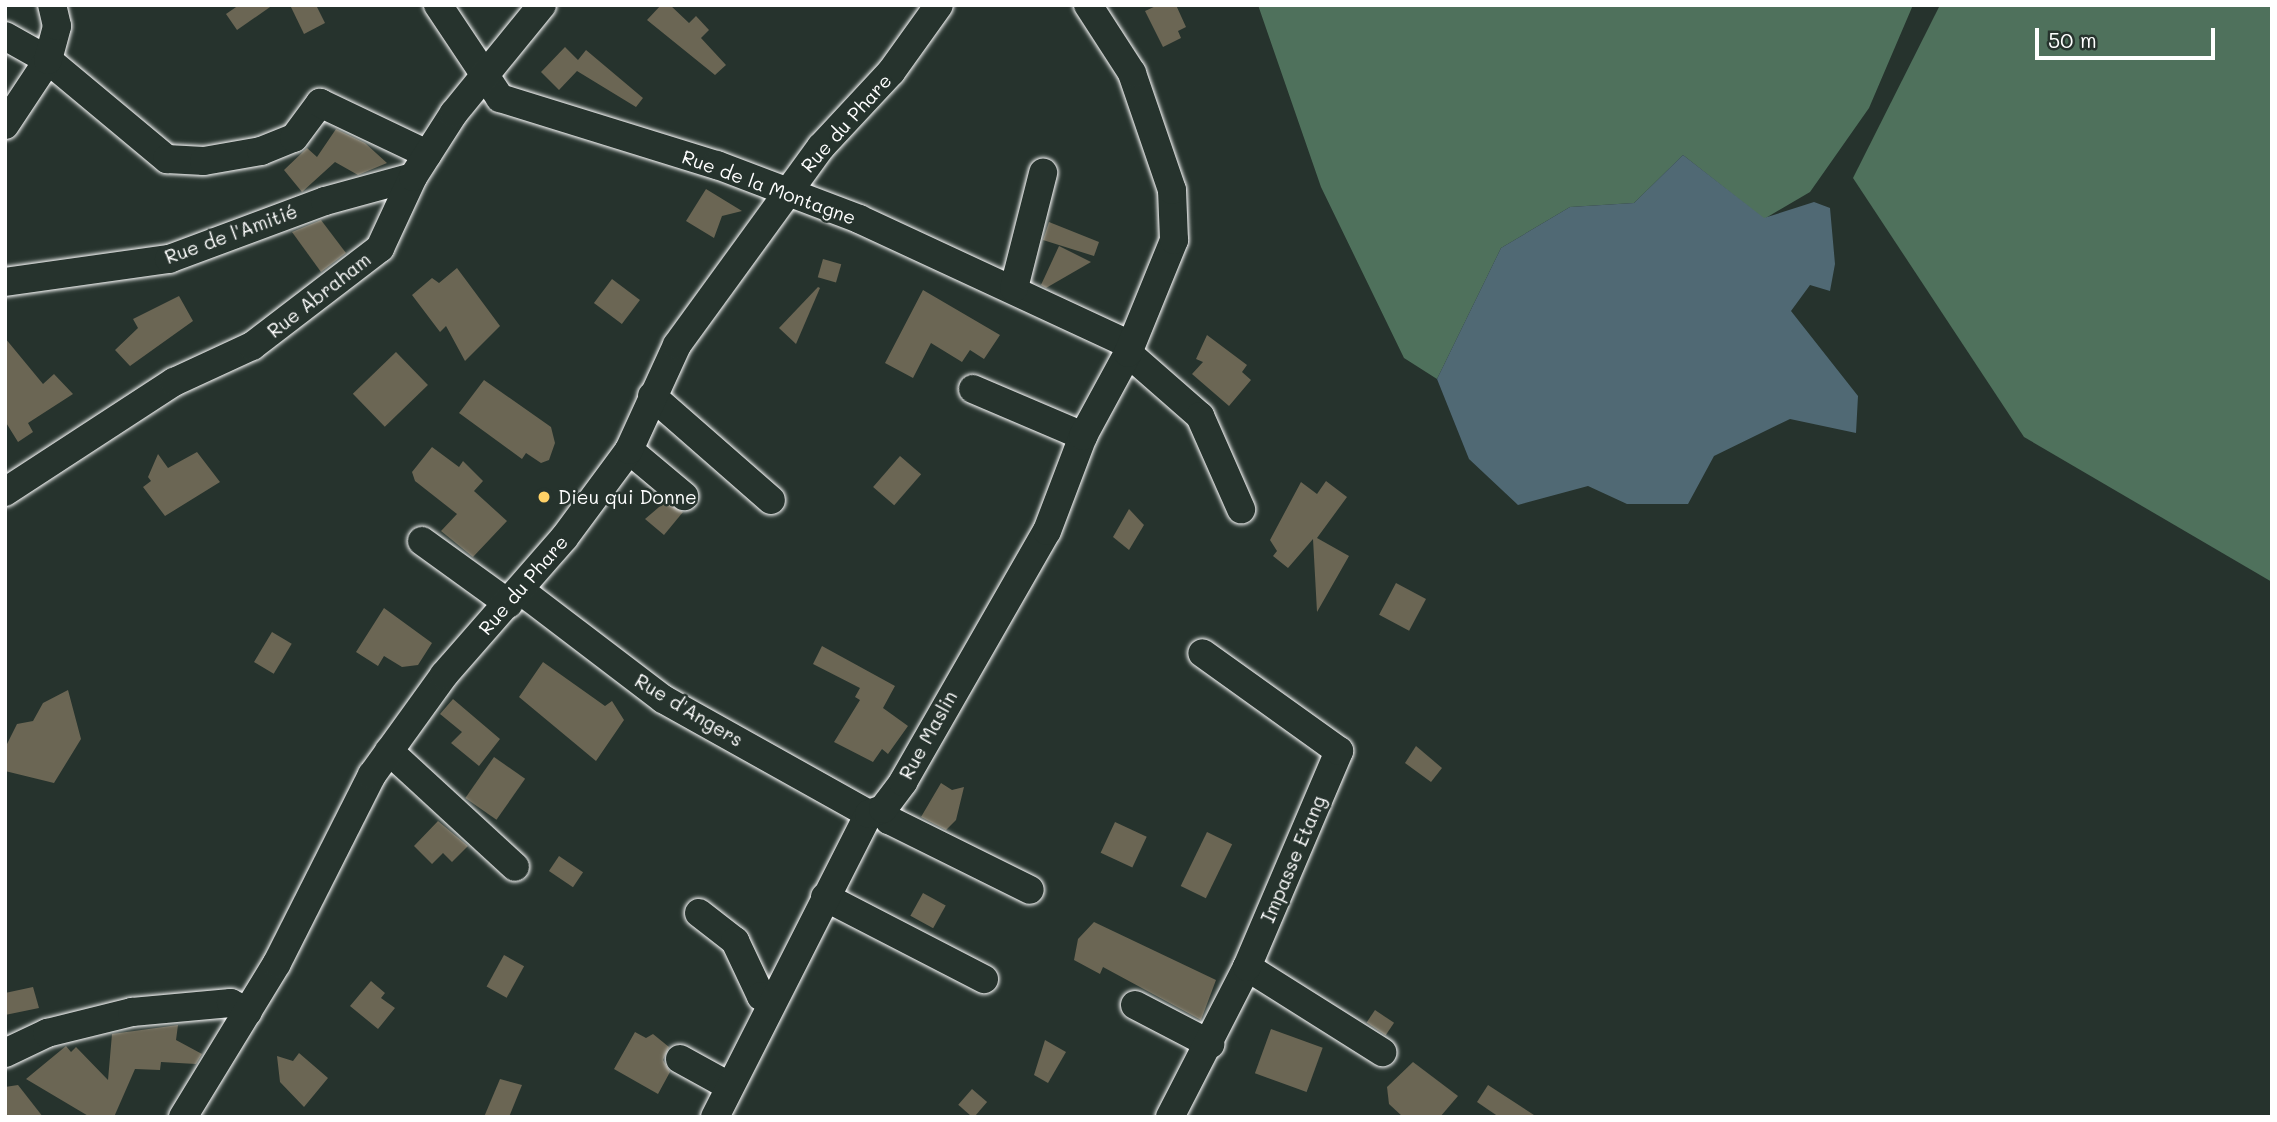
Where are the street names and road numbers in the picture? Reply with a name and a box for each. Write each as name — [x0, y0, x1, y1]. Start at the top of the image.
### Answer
street label: Rue du Phare — [796, 69, 896, 177]
street label: Rue de la Montagne — [679, 145, 859, 229]
street label: Rue de l'Amitié — [162, 199, 300, 269]
street label: Rue Abraham — [263, 248, 375, 342]
street label: Rue du Phare — [474, 531, 572, 639]
street label: Rue d'Angers — [631, 669, 747, 751]
street label: Rue Maslin — [894, 687, 962, 783]
street label: Impasse Etang — [1256, 792, 1330, 926]

